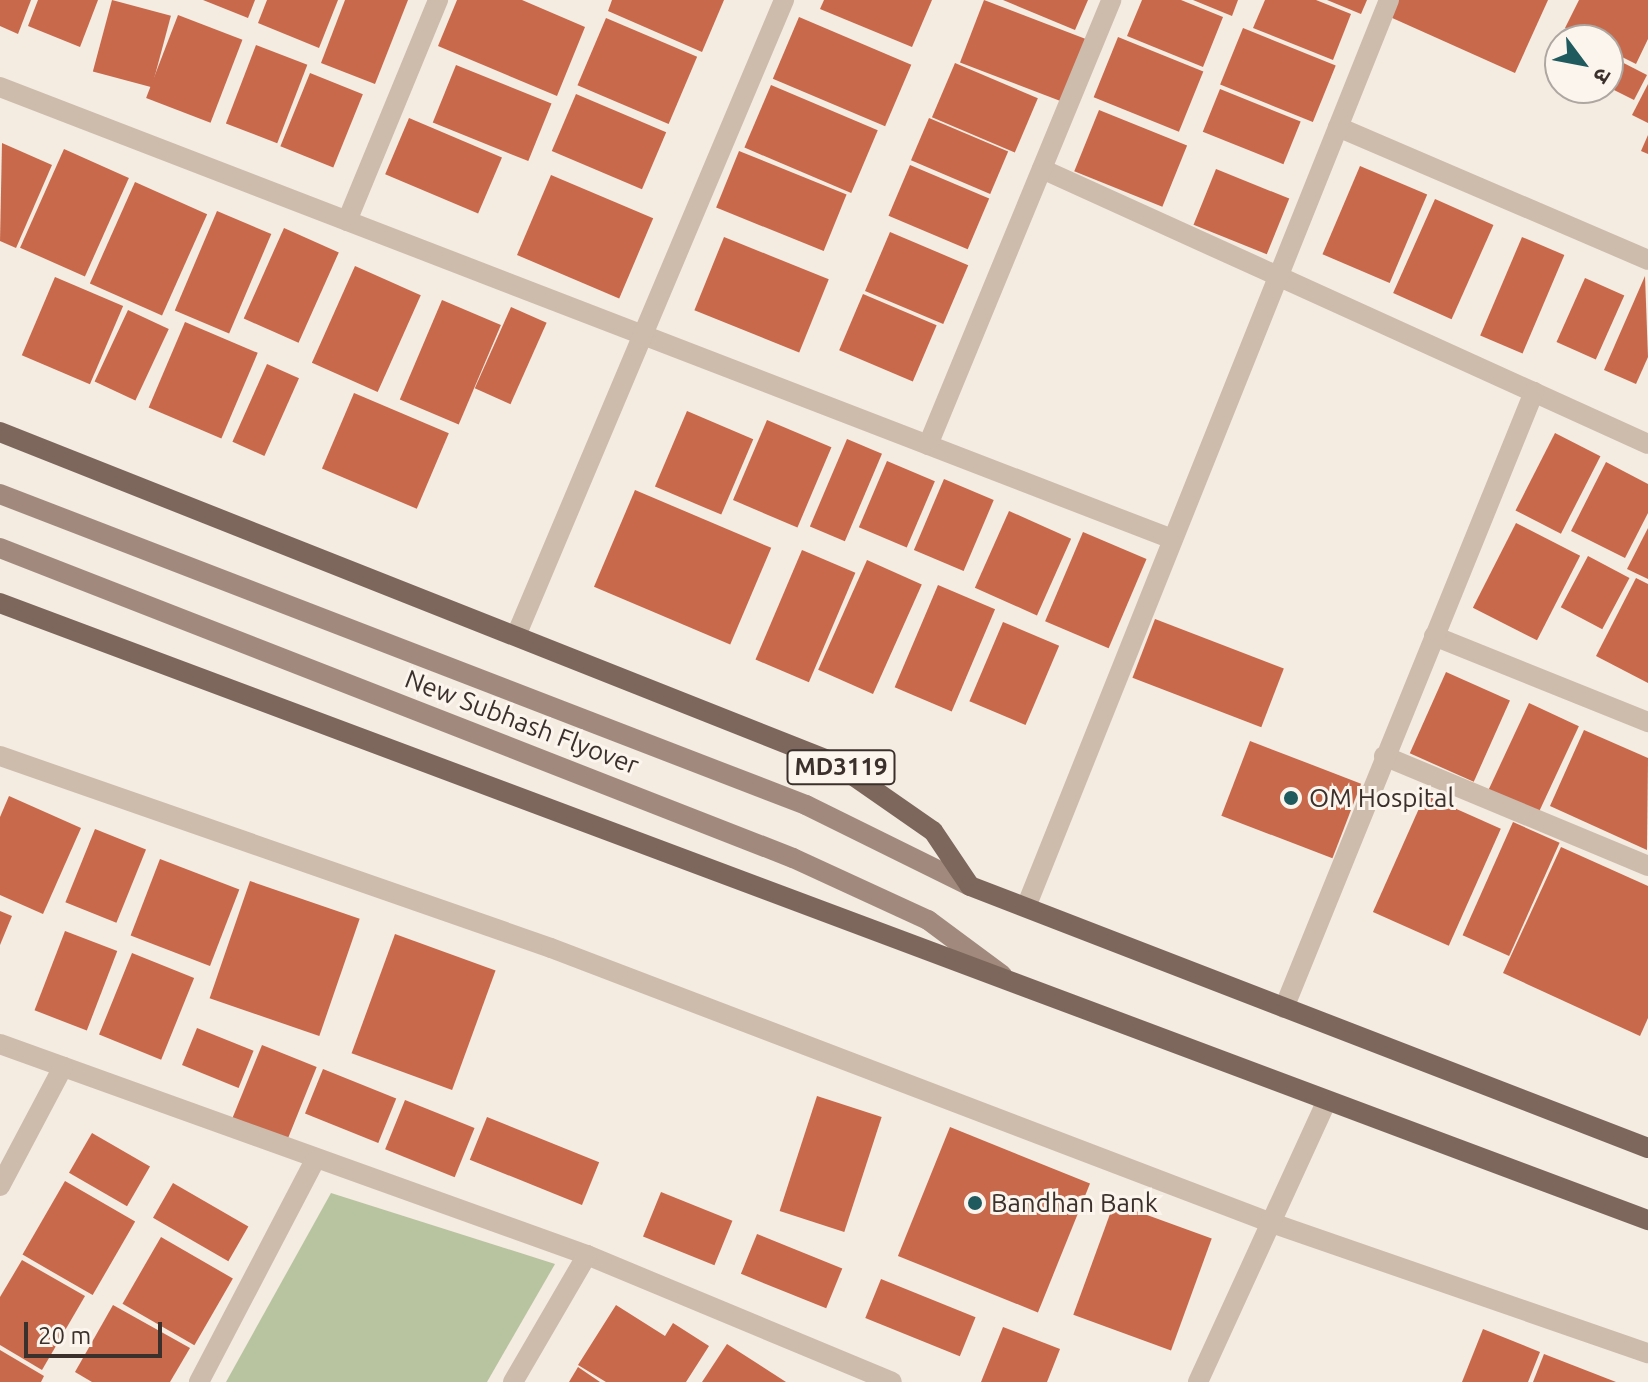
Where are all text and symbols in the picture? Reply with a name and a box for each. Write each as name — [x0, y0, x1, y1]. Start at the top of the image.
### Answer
north arrow — [1544, 24, 1624, 104]
text: उ — [1589, 64, 1617, 88]
street label: New Subhash Flyover — [401, 663, 643, 781]
road number: MD3119 — [785, 747, 897, 787]
place label: OM Hospital — [1309, 782, 1454, 814]
marker: OM Hospital — [1280, 787, 1302, 809]
place label: Bandhan Bank — [991, 1187, 1158, 1219]
marker: Bandhan Bank — [966, 1194, 984, 1212]
scale bar — [28, 1306, 166, 1356]
text: 20 m — [38, 1322, 91, 1349]

